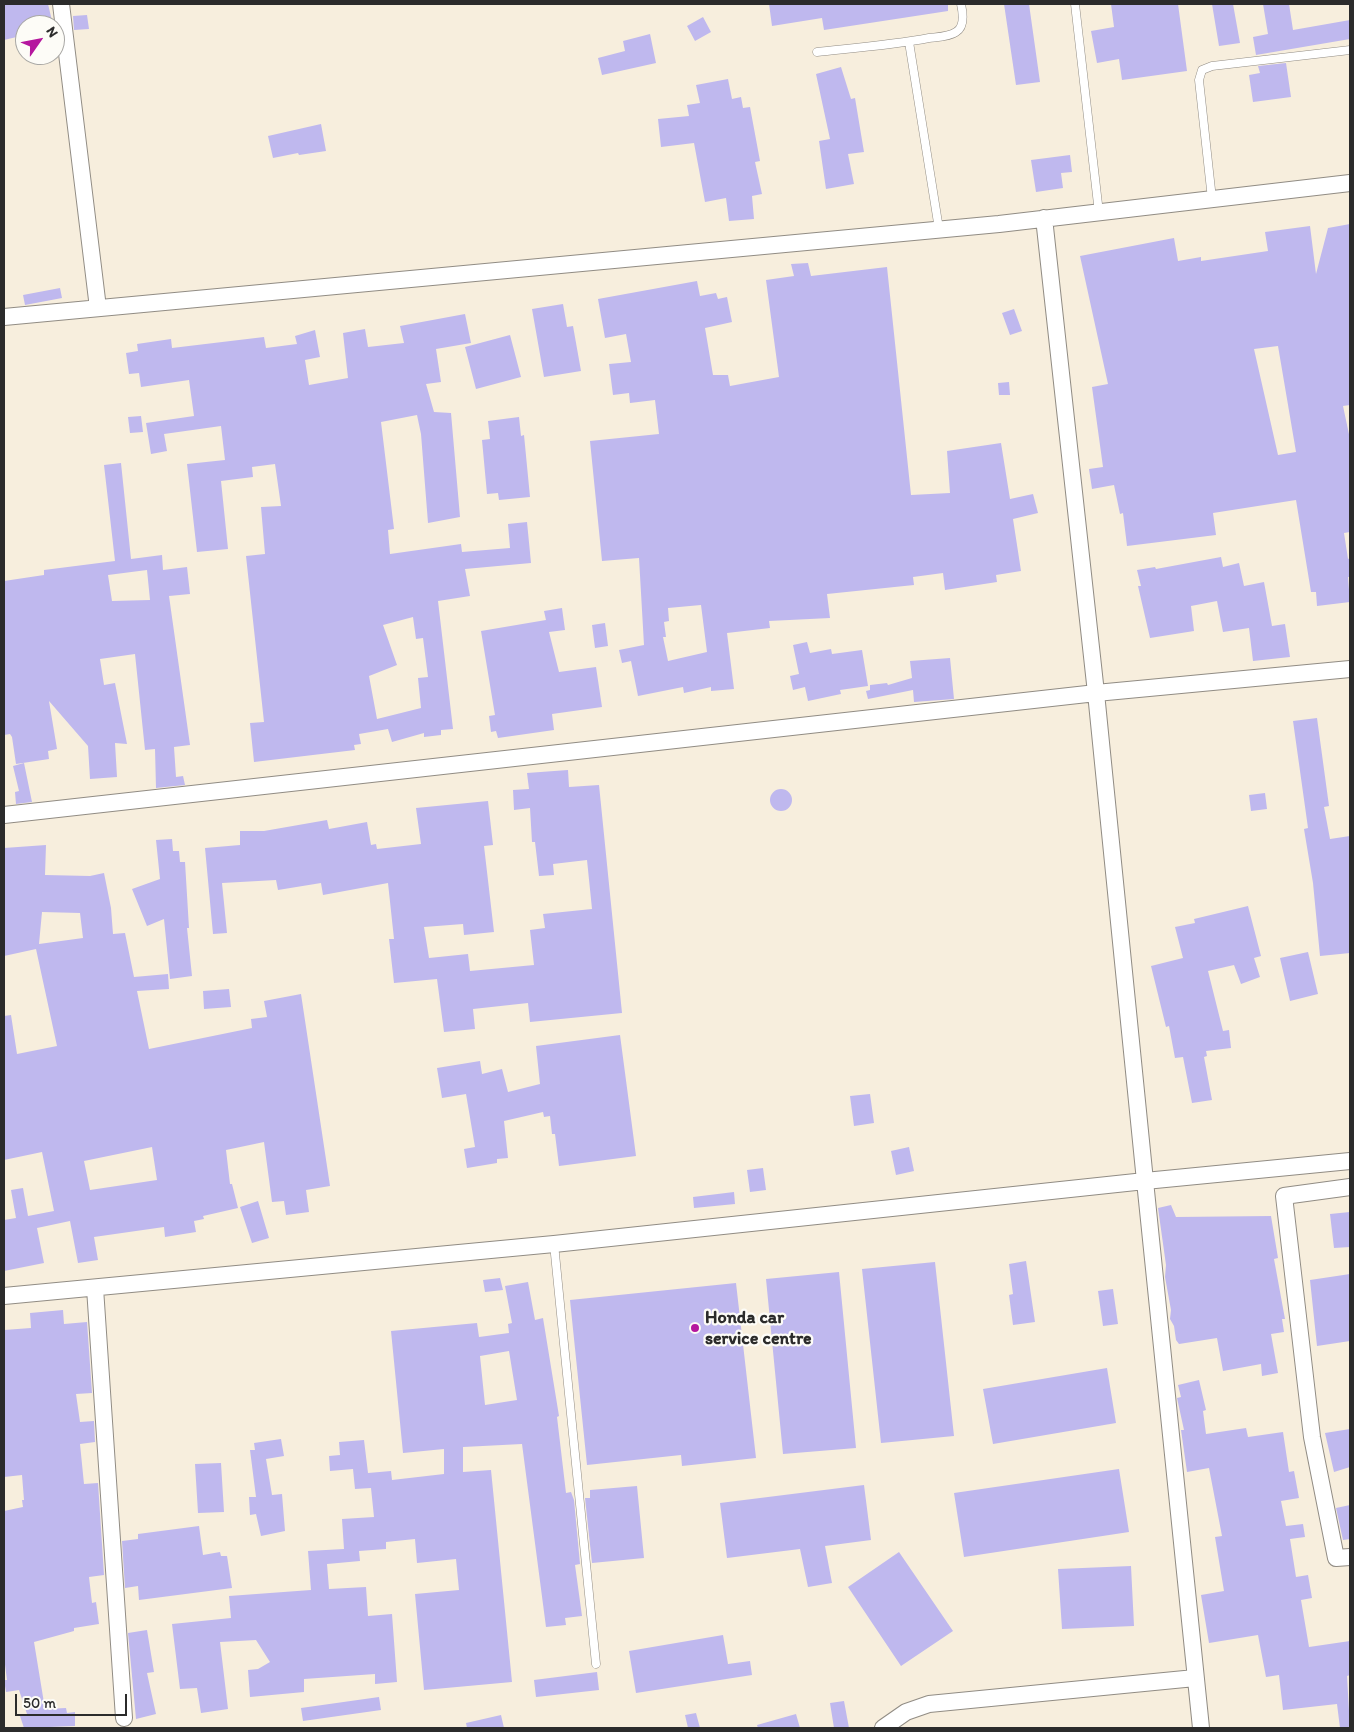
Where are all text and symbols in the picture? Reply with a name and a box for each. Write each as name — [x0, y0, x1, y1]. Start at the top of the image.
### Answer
north arrow — [15, 15, 65, 65]
text: N — [42, 24, 62, 41]
place label: Honda car service centre — [705, 1307, 812, 1350]
marker: Honda car service centre — [689, 1322, 701, 1334]
scale bar — [18, 1684, 130, 1716]
text: 50 m — [23, 1694, 56, 1712]

